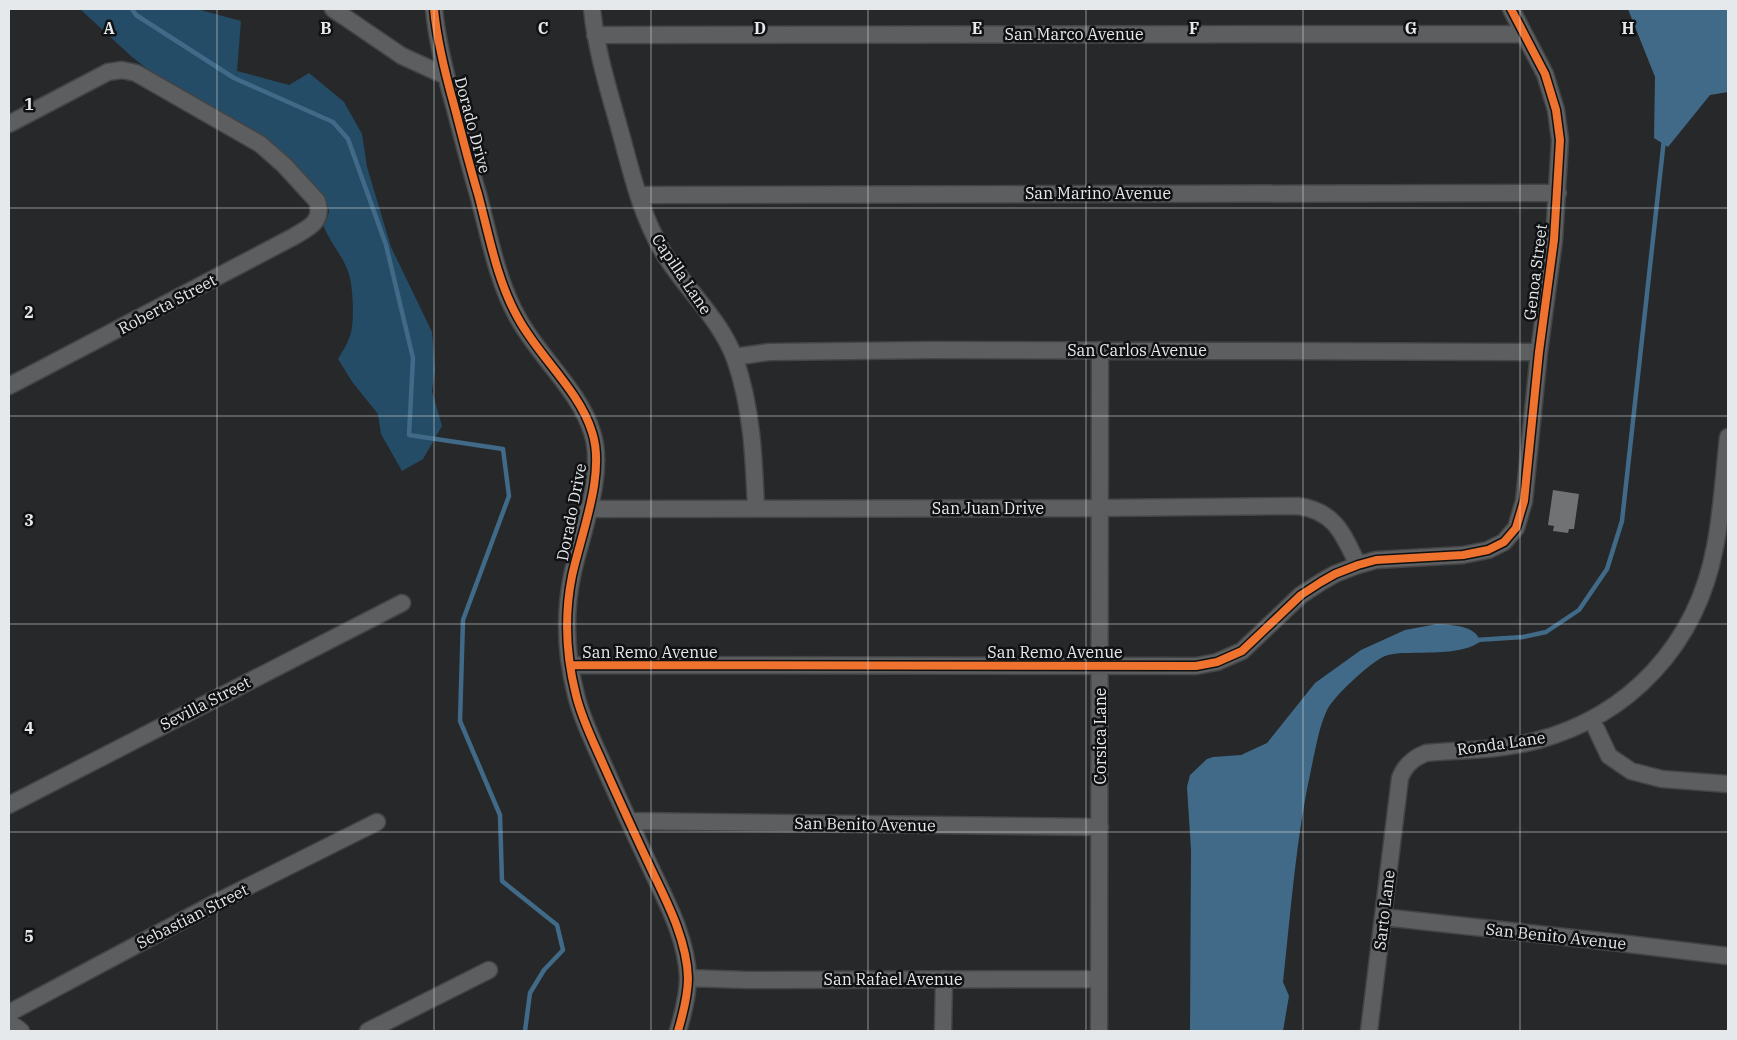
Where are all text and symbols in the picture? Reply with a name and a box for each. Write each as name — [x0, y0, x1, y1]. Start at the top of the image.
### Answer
text: A — [103, 18, 115, 38]
text: B — [320, 18, 332, 38]
text: C — [538, 18, 548, 38]
text: D — [754, 18, 766, 38]
text: E — [972, 18, 982, 38]
text: F — [1189, 18, 1199, 38]
text: G — [1405, 18, 1417, 38]
text: H — [1622, 18, 1635, 38]
street label: San Marco Avenue — [1005, 24, 1143, 44]
street label: Dorado Drive — [451, 75, 495, 175]
text: 1 — [24, 94, 34, 114]
street label: San Marino Avenue — [1025, 183, 1171, 203]
street label: Genoa Street — [1519, 222, 1551, 321]
street label: Capilla Lane — [648, 230, 716, 318]
street label: Roberta Street — [115, 270, 220, 338]
text: 2 — [24, 302, 34, 322]
street label: San Carlos Avenue — [1067, 340, 1207, 360]
street label: Dorado Drive — [552, 462, 590, 562]
street label: San Juan Drive — [932, 498, 1044, 518]
text: 3 — [24, 510, 34, 530]
street label: San Remo Avenue — [582, 642, 718, 662]
street label: San Remo Avenue — [987, 642, 1123, 662]
street label: Sevilla Street — [157, 672, 254, 734]
street label: Corsica Lane — [1090, 688, 1110, 784]
text: 4 — [24, 718, 34, 738]
street label: Ronda Lane — [1456, 727, 1546, 759]
street label: San Benito Avenue — [794, 813, 936, 835]
street label: Sarto Lane — [1369, 869, 1399, 951]
street label: Sebastian Street — [133, 879, 251, 953]
street label: San Benito Avenue — [1485, 919, 1627, 953]
text: 5 — [24, 926, 34, 946]
street label: San Rafael Avenue — [823, 969, 963, 989]

